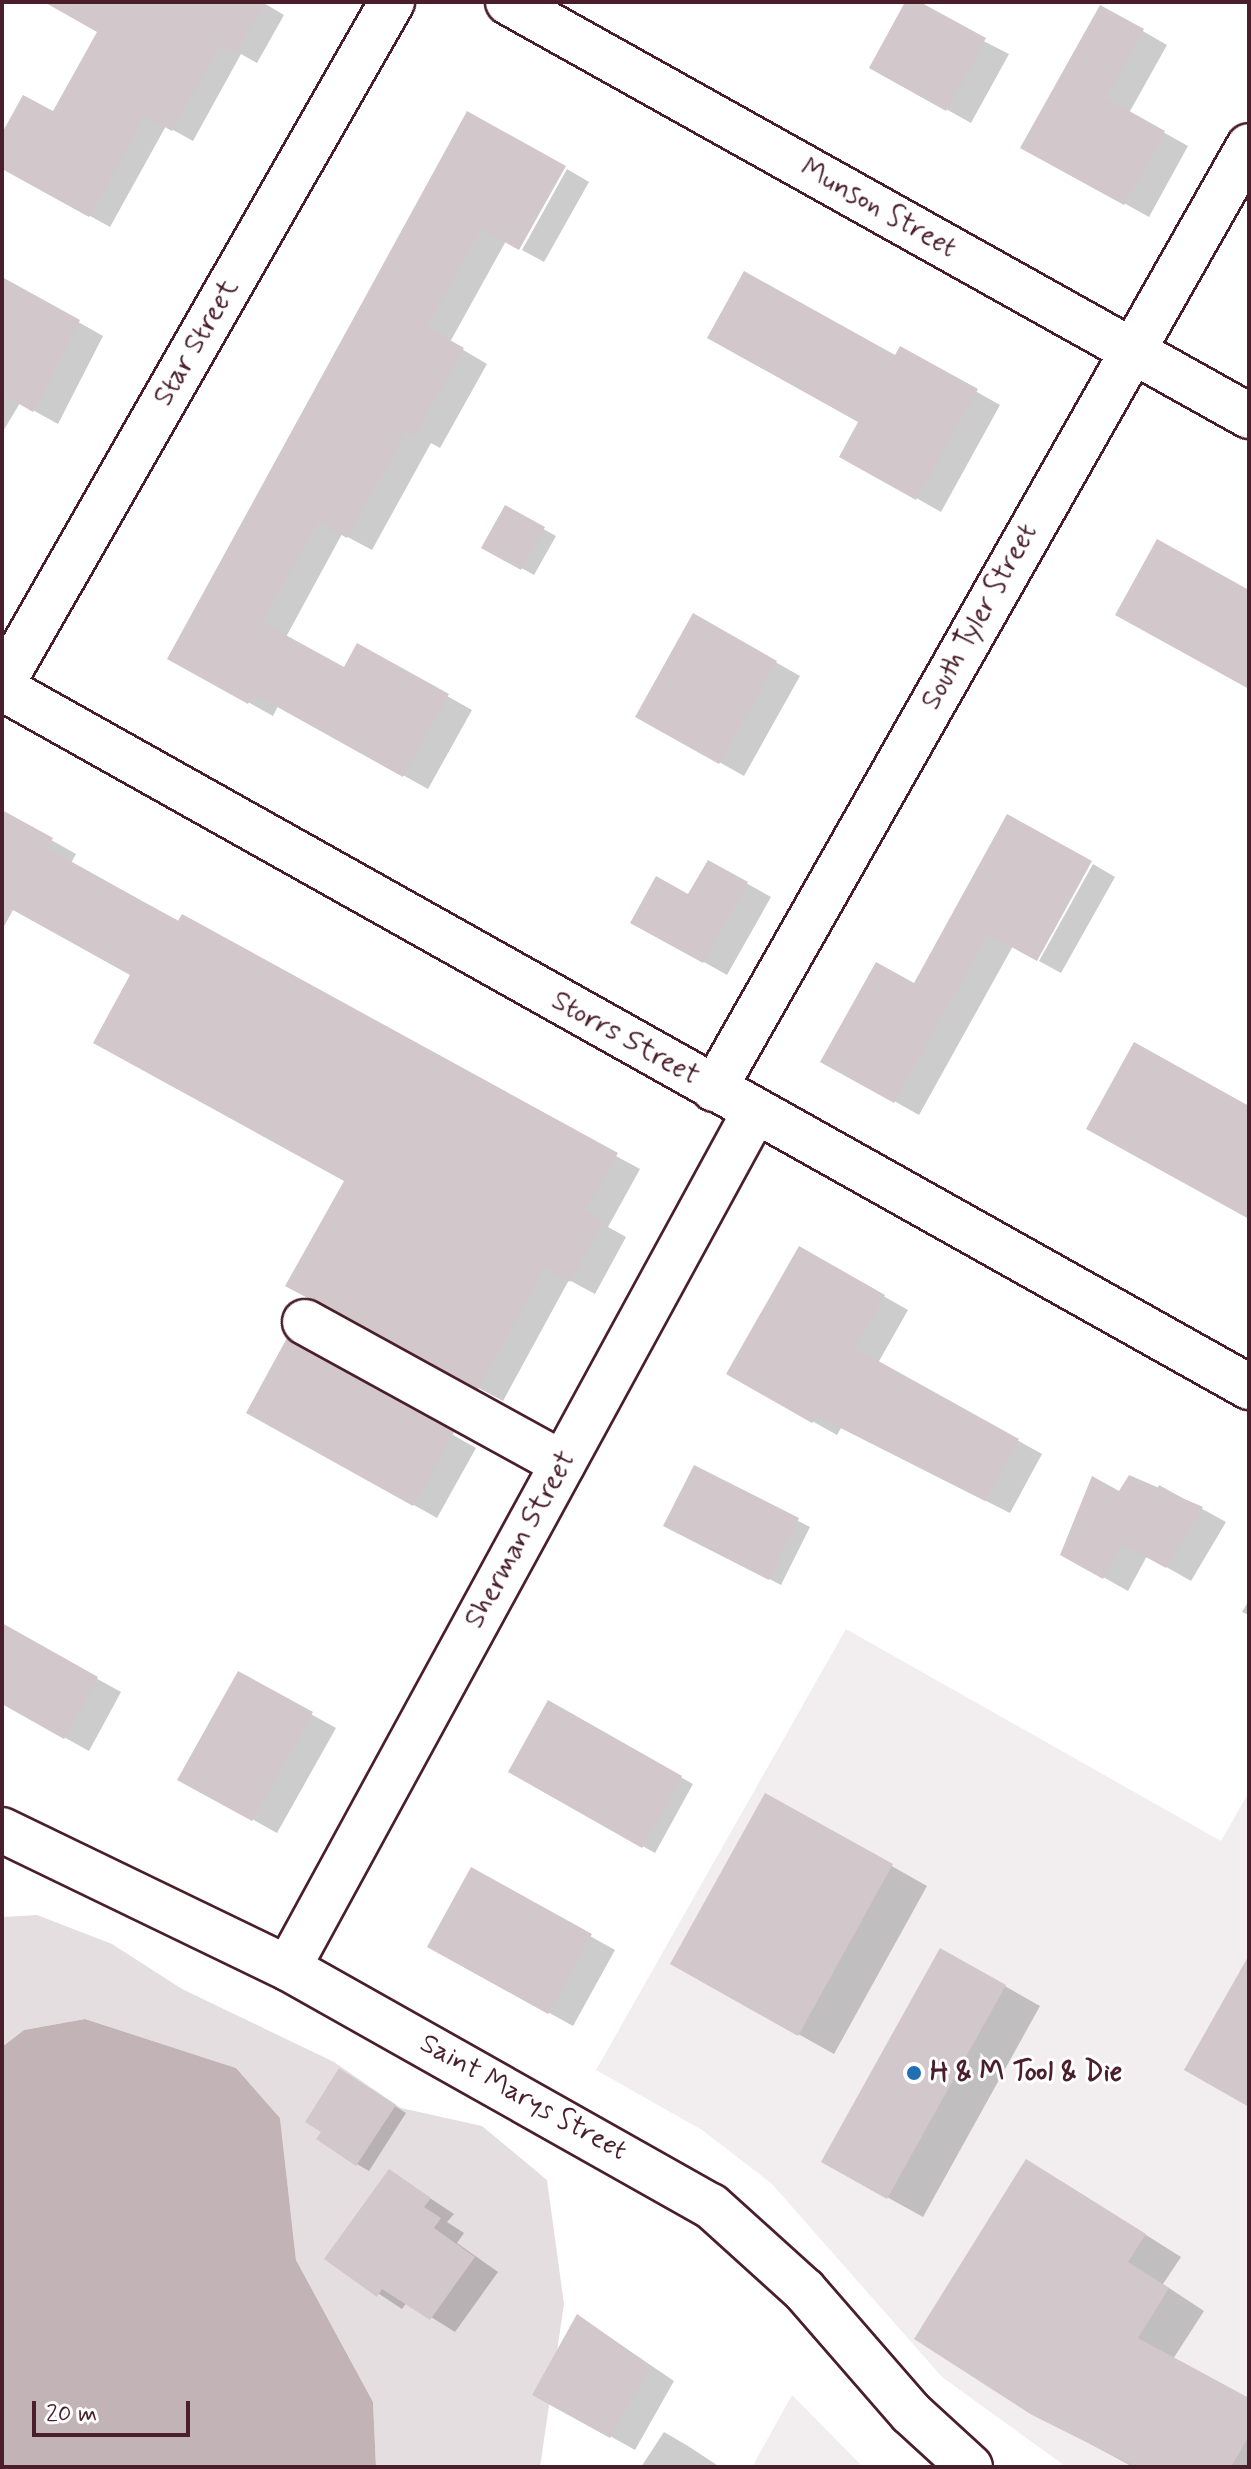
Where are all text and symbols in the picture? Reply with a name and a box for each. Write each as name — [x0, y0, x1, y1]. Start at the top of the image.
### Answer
street label: Munson Street — [792, 151, 964, 267]
street label: Star Street — [147, 274, 247, 412]
street label: South Tyler Street — [914, 516, 1046, 718]
street label: Storrs Street — [546, 985, 704, 1093]
street label: Sherman Street — [459, 1446, 583, 1634]
street label: Saint Marys Street — [412, 2026, 634, 2170]
place label: H & M Tool & Die — [930, 2056, 1124, 2090]
marker: H & M Tool & Die — [905, 2064, 923, 2082]
scale bar — [36, 2385, 194, 2435]
text: 20 m — [46, 2399, 97, 2430]

